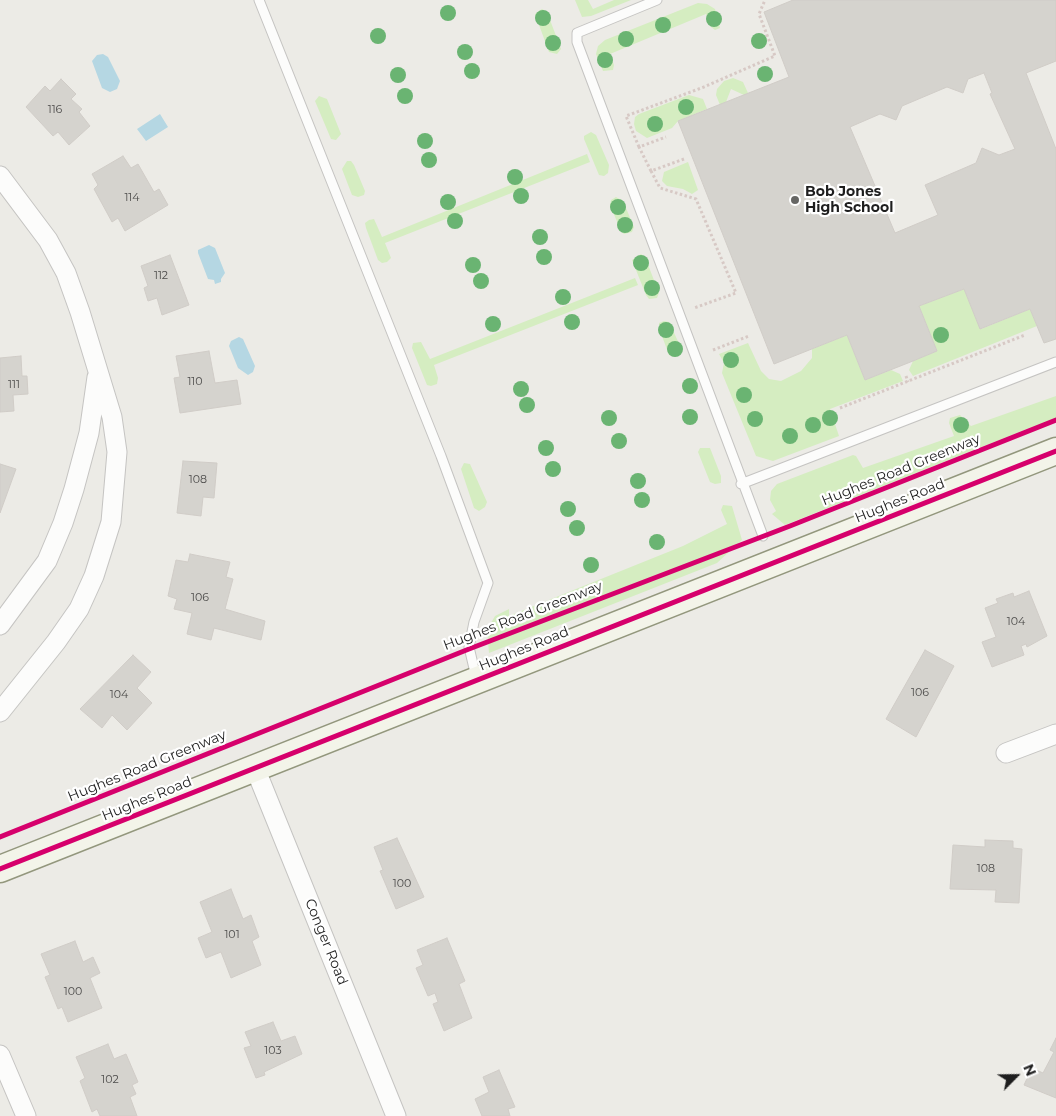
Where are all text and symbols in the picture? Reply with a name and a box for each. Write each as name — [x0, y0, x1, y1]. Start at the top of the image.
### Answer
house number: 116 — [48, 103, 62, 117]
place label: Bob Jones High School — [805, 184, 893, 216]
house number: 114 — [124, 191, 140, 205]
marker: Bob Jones High School — [789, 194, 801, 206]
house number: 112 — [154, 269, 168, 283]
house number: 110 — [187, 375, 203, 389]
house number: 111 — [8, 378, 20, 392]
street label: Hughes Road Greenway — [819, 431, 983, 509]
house number: 108 — [189, 473, 207, 487]
street label: Hughes Road — [853, 475, 947, 527]
street label: Hughes Road Greenway — [441, 578, 605, 654]
house number: 106 — [191, 591, 209, 605]
house number: 104 — [1007, 615, 1025, 629]
street label: Hughes Road — [477, 623, 571, 675]
house number: 106 — [911, 686, 929, 700]
house number: 104 — [110, 688, 128, 702]
street label: Hughes Road Greenway — [65, 727, 229, 805]
street label: Hughes Road — [100, 773, 194, 825]
house number: 108 — [977, 862, 995, 876]
house number: 100 — [393, 877, 411, 891]
street label: Conger Road — [301, 896, 351, 988]
house number: 101 — [224, 928, 240, 942]
house number: 100 — [64, 985, 82, 999]
house number: 103 — [264, 1044, 282, 1058]
north arrow — [991, 1051, 1041, 1101]
text: N — [1019, 1061, 1040, 1079]
house number: 102 — [101, 1073, 119, 1087]

